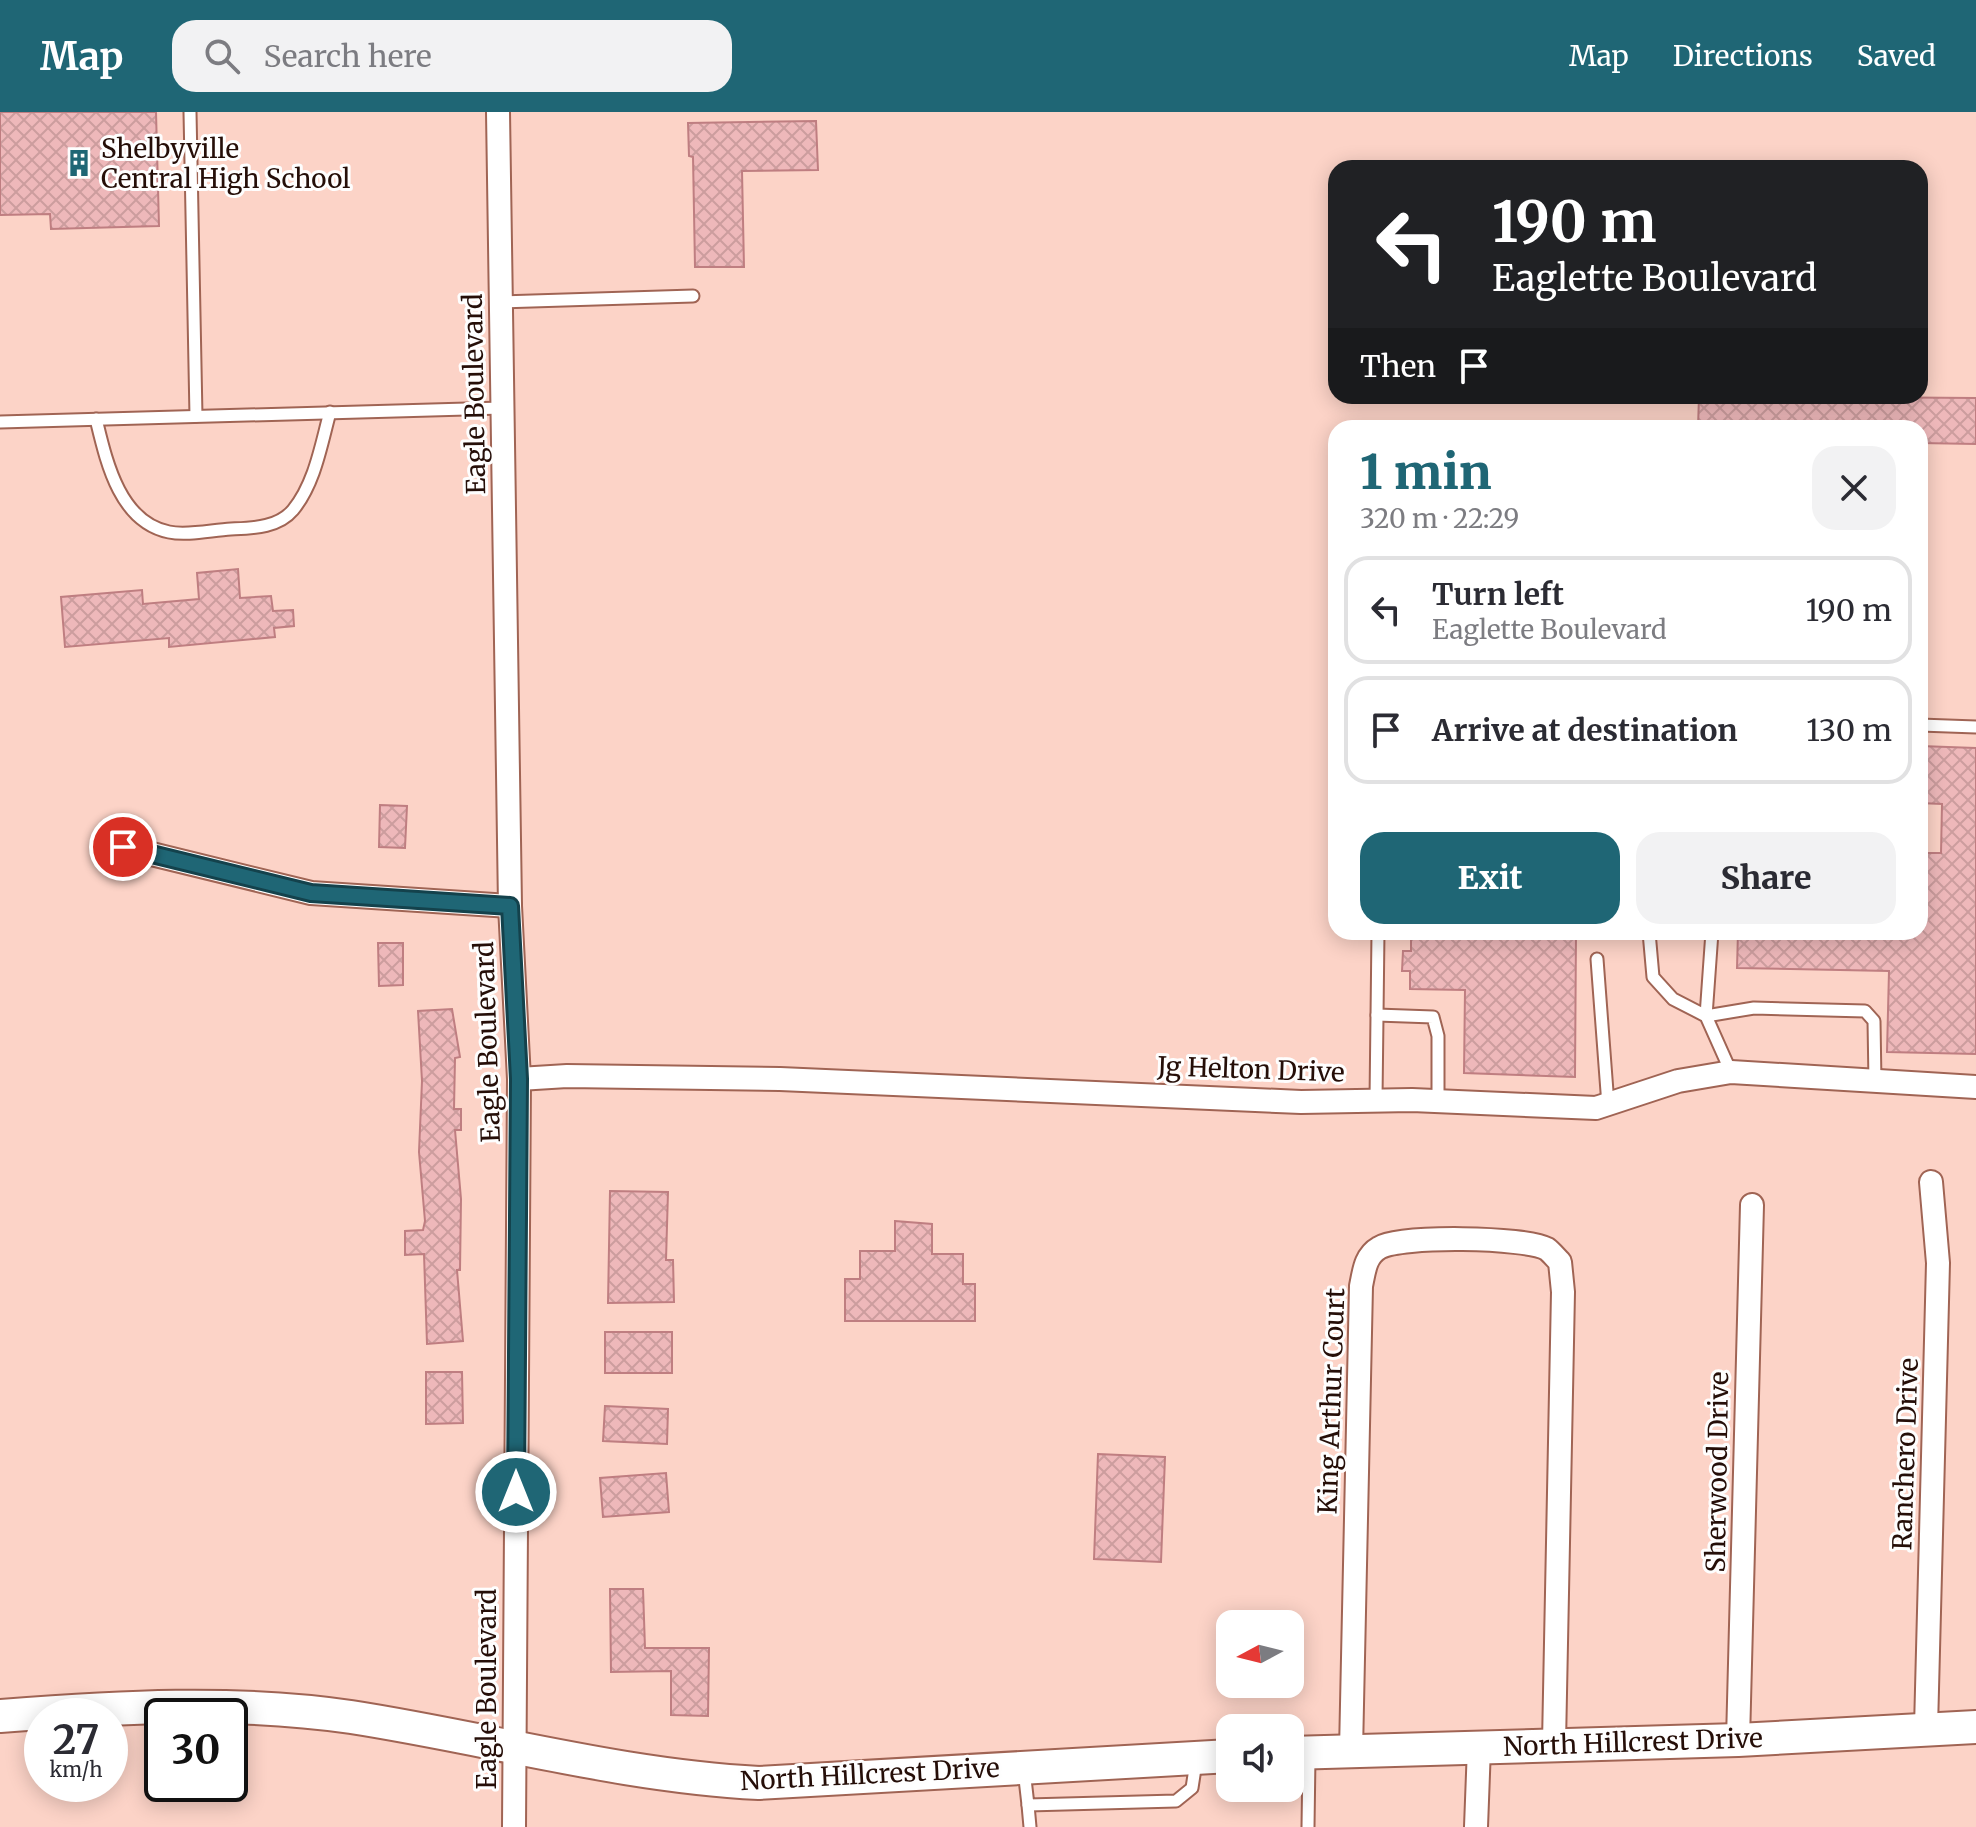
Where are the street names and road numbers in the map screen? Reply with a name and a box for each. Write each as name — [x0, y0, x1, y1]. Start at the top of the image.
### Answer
street label: Eagle Boulevard — [456, 293, 492, 495]
street label: Eagle Boulevard — [467, 941, 507, 1143]
street label: Jg Helton Drive — [1156, 1049, 1345, 1089]
street label: King Arthur Court — [1311, 1287, 1351, 1515]
street label: Ranchero Drive — [1885, 1357, 1925, 1551]
street label: Sherwood Drive — [1699, 1371, 1735, 1573]
street label: Eagle Boulevard — [470, 1588, 503, 1790]
street label: North Hillcrest Drive — [1503, 1721, 1763, 1763]
street label: North Hillcrest Drive — [739, 1751, 1001, 1797]

